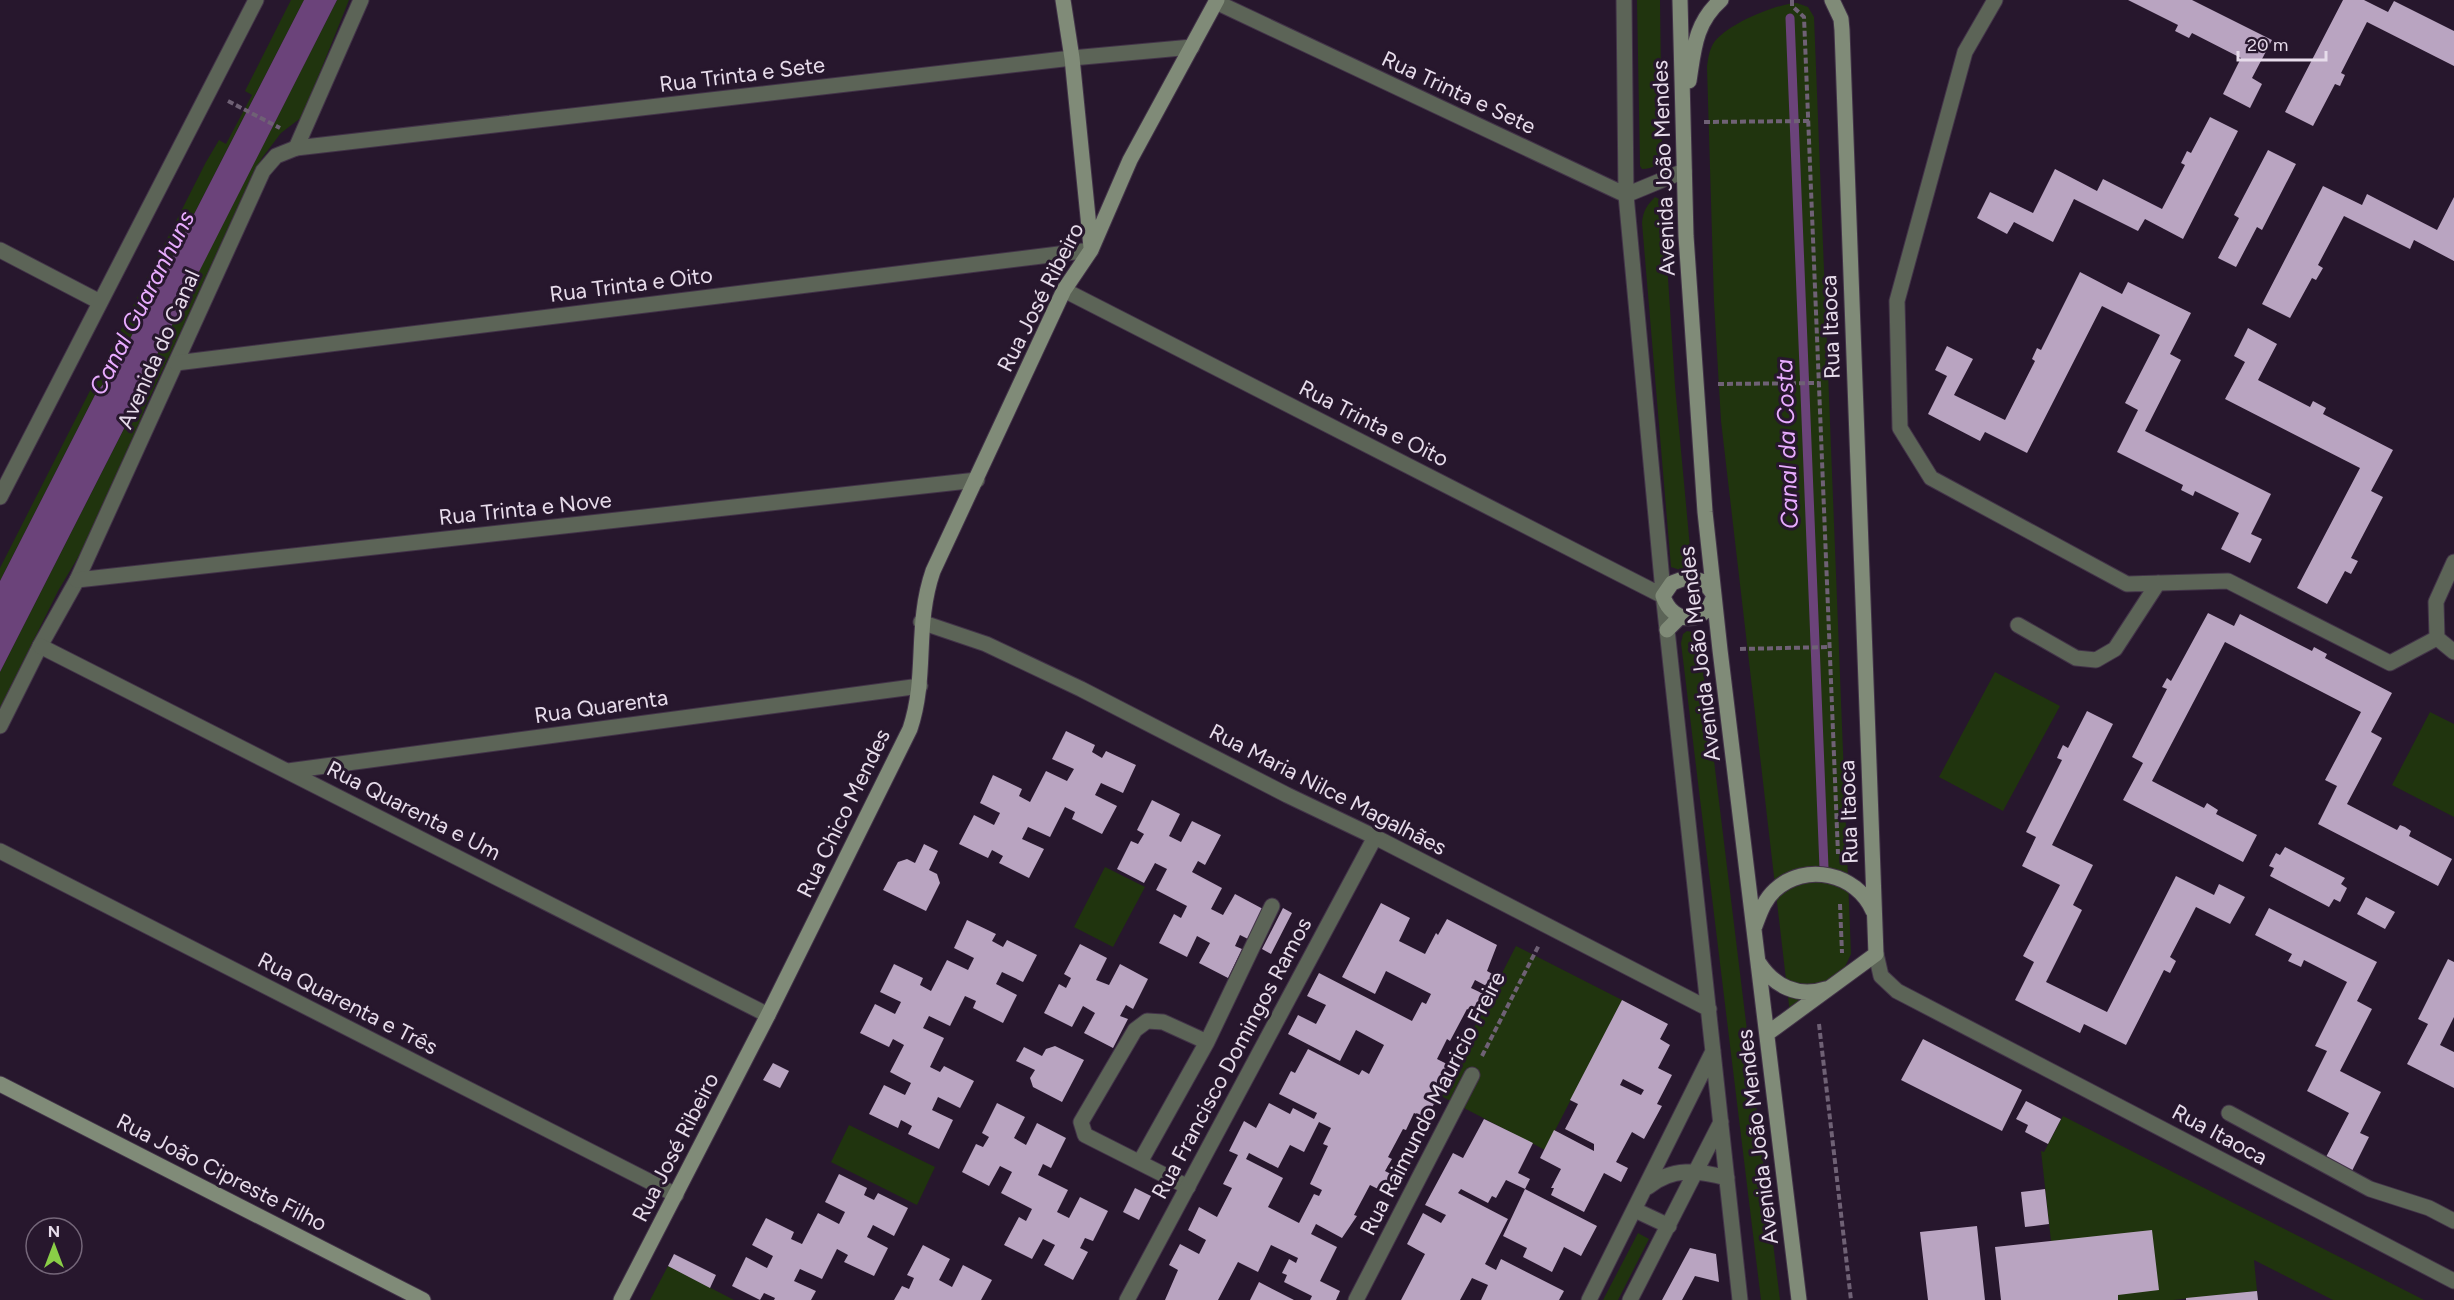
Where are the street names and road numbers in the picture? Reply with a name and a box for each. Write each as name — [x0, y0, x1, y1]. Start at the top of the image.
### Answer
street label: Rua Trinta e Sete — [1377, 45, 1540, 140]
street label: Rua Trinta e Sete — [658, 51, 826, 98]
street label: Avenida João Mendes — [1646, 59, 1681, 277]
street label: Rua José Ribeiro — [991, 218, 1090, 376]
street label: Rua Trinta e Oito — [548, 261, 714, 308]
street label: Avenida do Canal — [111, 265, 206, 433]
street label: Rua Itaoca — [1815, 275, 1846, 379]
street label: Rua Trinta e Oito — [1294, 374, 1453, 473]
street label: Rua Trinta e Nove — [437, 486, 613, 531]
street label: Avenida João Mendes — [1673, 545, 1726, 763]
street label: Rua Quarenta — [533, 684, 670, 729]
street label: Rua Maria Nilce Magalhães — [1205, 718, 1451, 861]
street label: Rua Chico Mendes — [791, 725, 896, 902]
street label: Rua Quarenta e Um — [322, 755, 505, 866]
street label: Rua Itaoca — [1833, 760, 1864, 864]
street label: Rua Francisco Domingos Ramos — [1146, 913, 1317, 1204]
street label: Rua Quarenta e Três — [253, 946, 442, 1060]
street label: Rua Raimundo Mauricio Freire — [1354, 967, 1511, 1240]
street label: Avenida João Mendes — [1731, 1028, 1784, 1246]
street label: Rua José Ribeiro — [626, 1068, 725, 1226]
street label: Rua Itaoca — [2168, 1098, 2272, 1171]
street label: Rua João Cipreste Filho — [112, 1108, 331, 1237]

